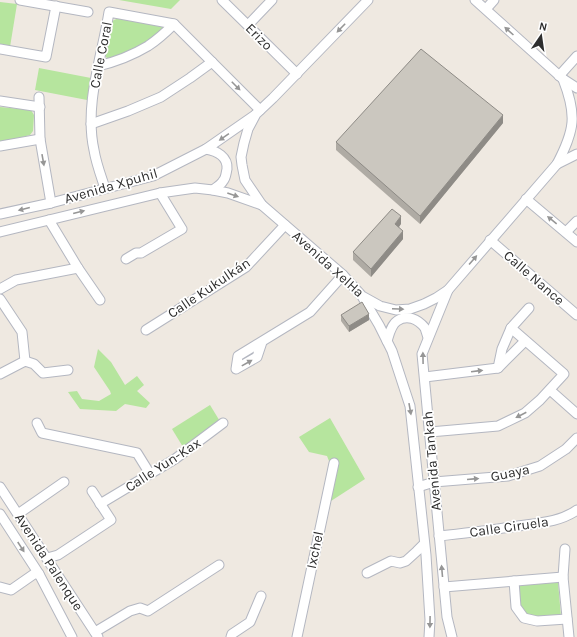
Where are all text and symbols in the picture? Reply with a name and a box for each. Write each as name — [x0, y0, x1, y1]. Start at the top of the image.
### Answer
north arrow — [521, 16, 561, 56]
street label: Calle Coral — [86, 20, 116, 90]
street label: Erizo — [242, 20, 276, 54]
text: N — [538, 20, 548, 34]
one-way arrow — [336, 23, 346, 33]
one-way arrow — [504, 26, 515, 35]
one-way arrow — [231, 81, 241, 91]
one-way arrow — [219, 133, 229, 141]
one-way arrow — [40, 154, 46, 166]
street label: Avenida Xpuhil — [62, 165, 160, 207]
one-way arrow — [228, 192, 240, 198]
one-way arrow — [18, 206, 30, 212]
one-way arrow — [72, 209, 85, 215]
one-way arrow — [546, 216, 557, 225]
street label: Avenida XelHa — [288, 227, 368, 301]
street label: Calle Nance — [500, 247, 568, 309]
street label: Calle Kukulkán — [164, 254, 254, 322]
one-way arrow — [469, 255, 478, 265]
one-way arrow — [392, 306, 405, 312]
one-way arrow — [420, 351, 426, 364]
one-way arrow — [241, 360, 252, 367]
one-way arrow — [471, 368, 483, 374]
one-way arrow — [407, 403, 413, 415]
street label: Avenida Tankah — [419, 410, 445, 512]
one-way arrow — [515, 412, 527, 418]
street label: Calle Yun-Kax — [122, 434, 204, 496]
street label: Guaya — [489, 461, 531, 485]
one-way arrow — [467, 475, 479, 482]
street label: Avenida Palenque — [11, 510, 87, 614]
street label: Calle Ciruela — [468, 513, 550, 541]
street label: Ixchel — [303, 530, 327, 570]
one-way arrow — [17, 542, 25, 552]
one-way arrow — [439, 565, 446, 577]
one-way arrow — [427, 616, 433, 629]

